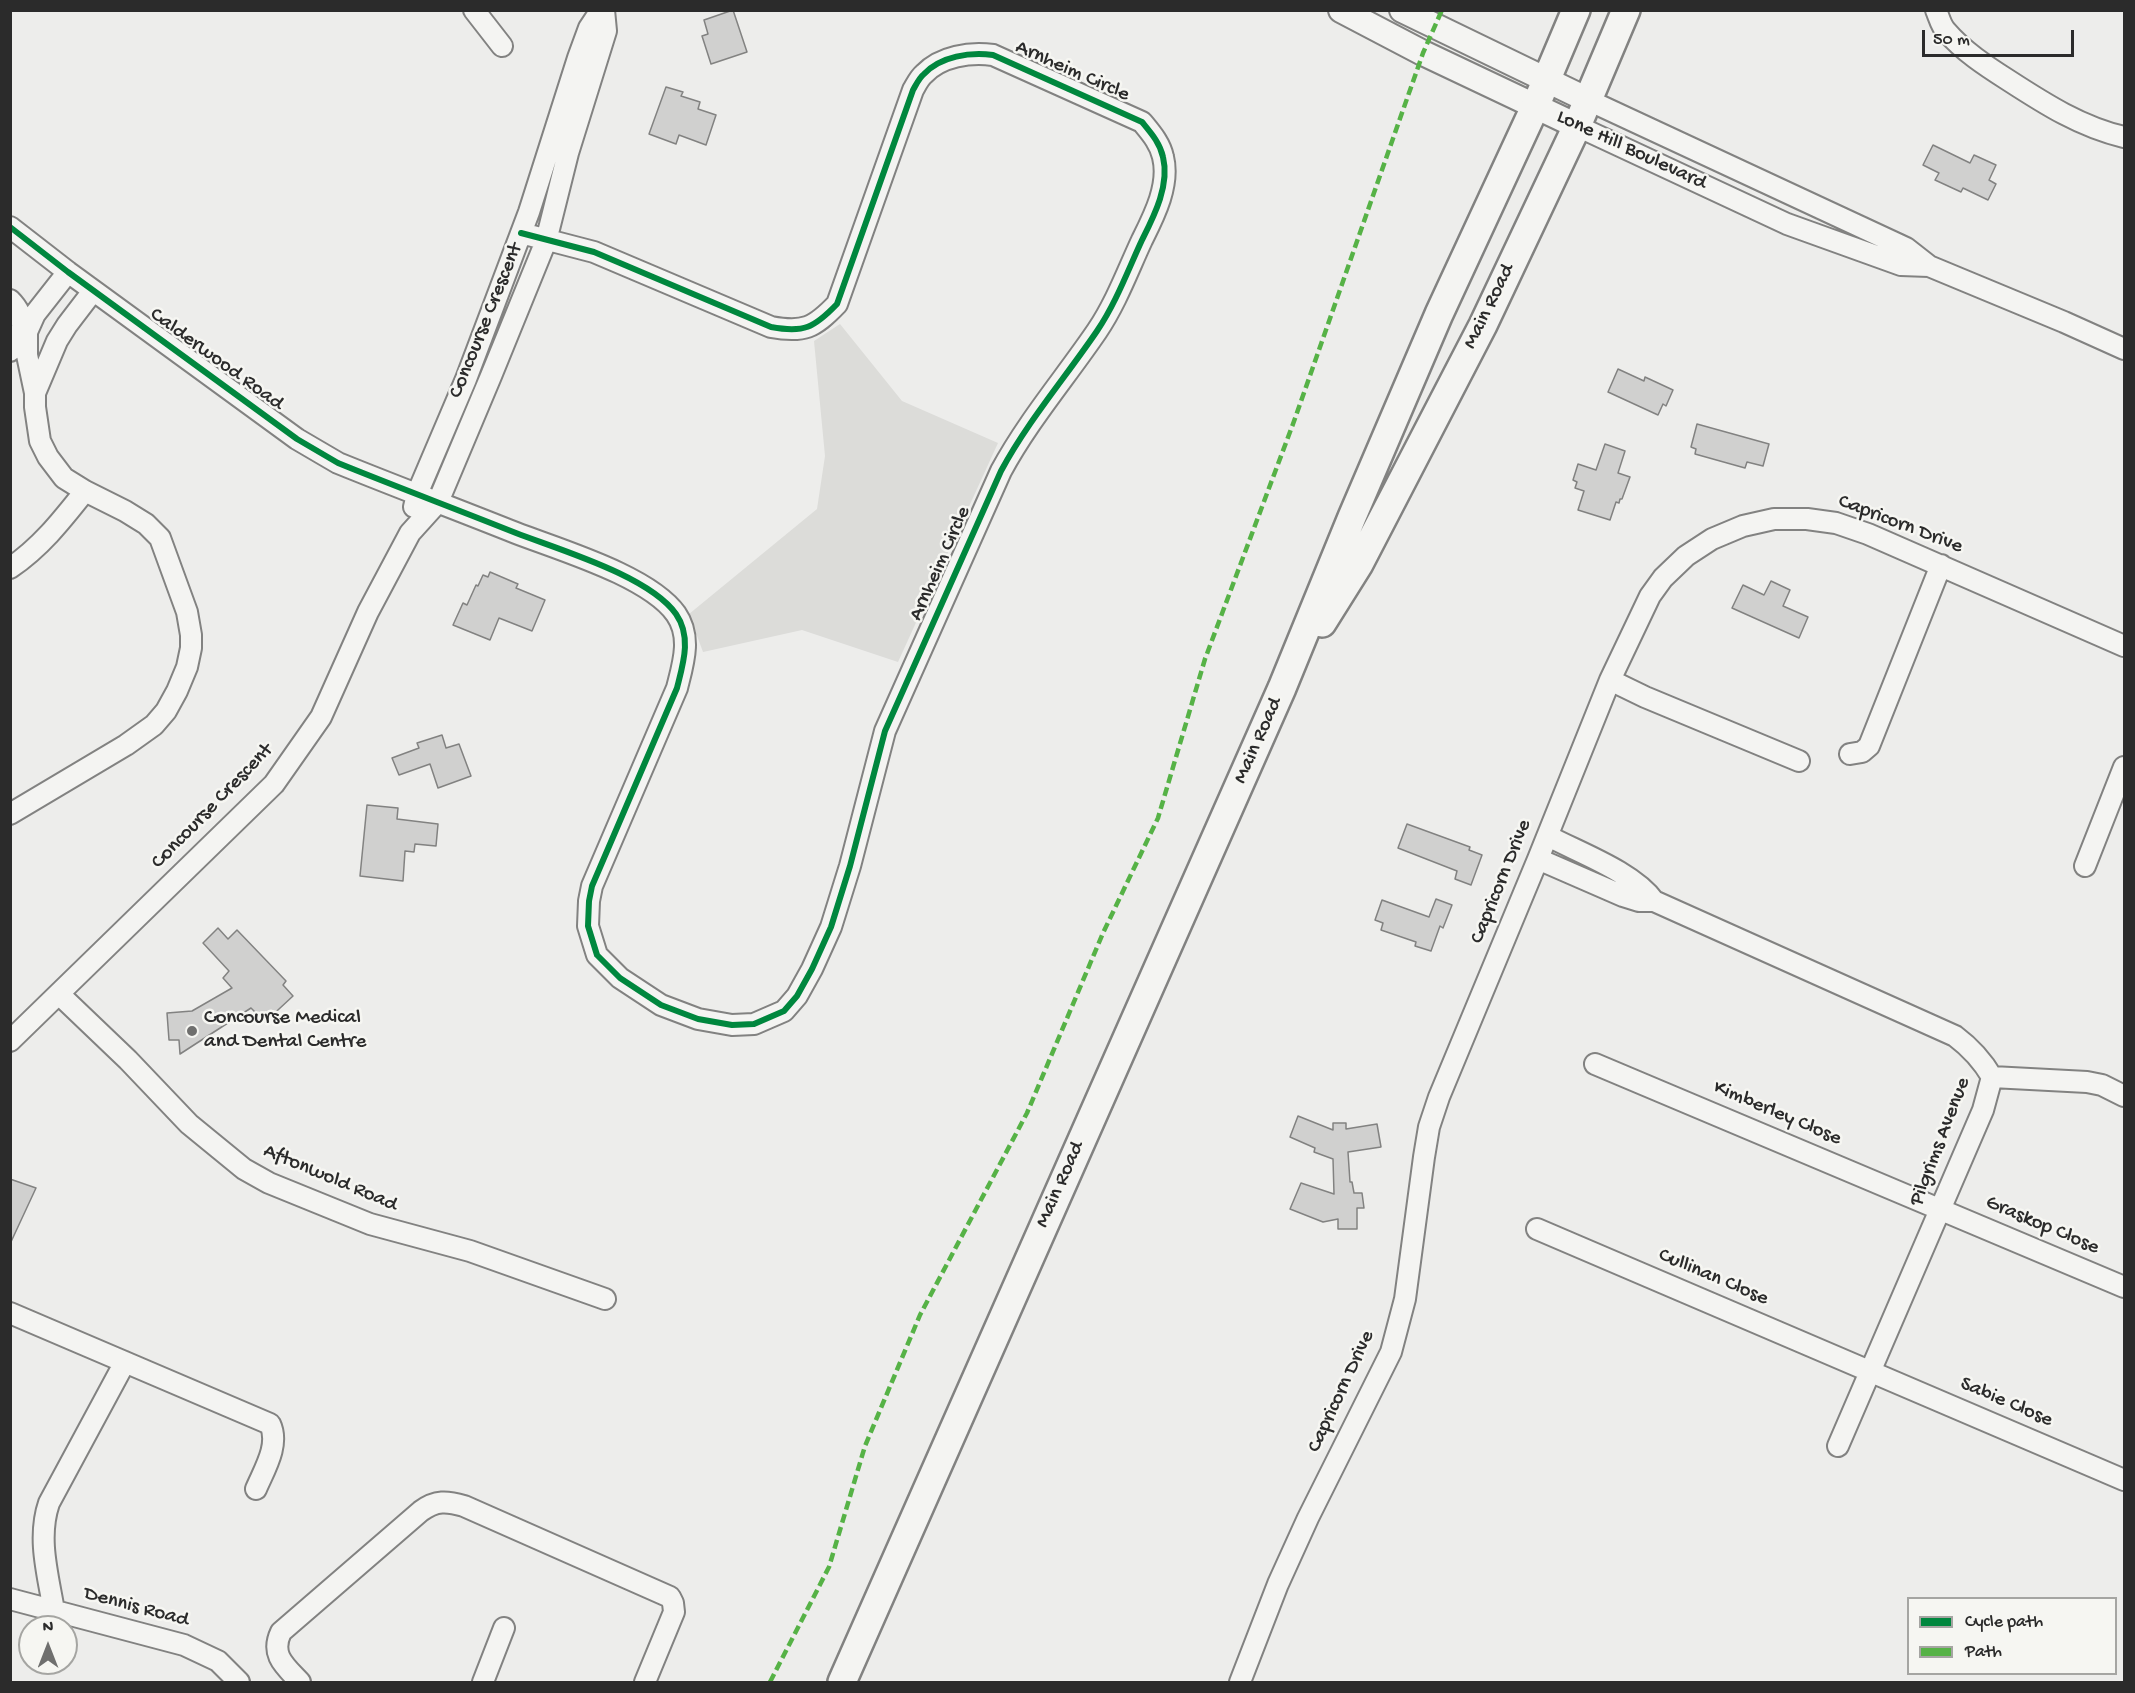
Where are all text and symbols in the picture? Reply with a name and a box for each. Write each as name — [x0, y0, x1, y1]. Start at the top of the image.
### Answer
scale bar — [1925, 18, 2076, 56]
text: 50 m — [1933, 30, 1970, 51]
street label: Arnheim Circle — [1011, 36, 1133, 108]
street label: Lone Hill Boulevard — [1552, 105, 1710, 197]
street label: Concourse Crescent — [444, 240, 530, 402]
street label: Main Road — [1459, 260, 1521, 354]
street label: Calderwood Road — [144, 303, 288, 417]
street label: Capricorn Drive — [1834, 490, 1966, 560]
street label: Arnheim Circle — [905, 503, 977, 625]
street label: Main Road — [1229, 694, 1289, 788]
street label: Concourse Crescent — [147, 739, 279, 875]
street label: Capricorn Drive — [1466, 816, 1538, 948]
place label: Concourse Medical and Dental Centre — [204, 1006, 366, 1056]
marker: Concourse Medical and Dental Centre — [185, 1024, 199, 1038]
street label: Pilgrims Avenue — [1905, 1074, 1977, 1210]
street label: Kimberley Close — [1709, 1076, 1845, 1152]
street label: Main Road — [1031, 1138, 1091, 1232]
street label: Aftonwold Road — [259, 1139, 401, 1219]
street label: Graskop Close — [1981, 1191, 2103, 1261]
street label: Cullinan Close — [1654, 1244, 1772, 1312]
street label: Capricorn Drive — [1303, 1327, 1381, 1457]
street label: Sabie Close — [1956, 1372, 2056, 1434]
street label: Dennis Road — [81, 1582, 191, 1634]
legend — [1907, 1597, 2117, 1675]
text: Cycle path — [1965, 1612, 2043, 1633]
north arrow — [18, 1615, 78, 1675]
text: N — [43, 1619, 53, 1638]
text: Path — [1965, 1642, 2002, 1663]

